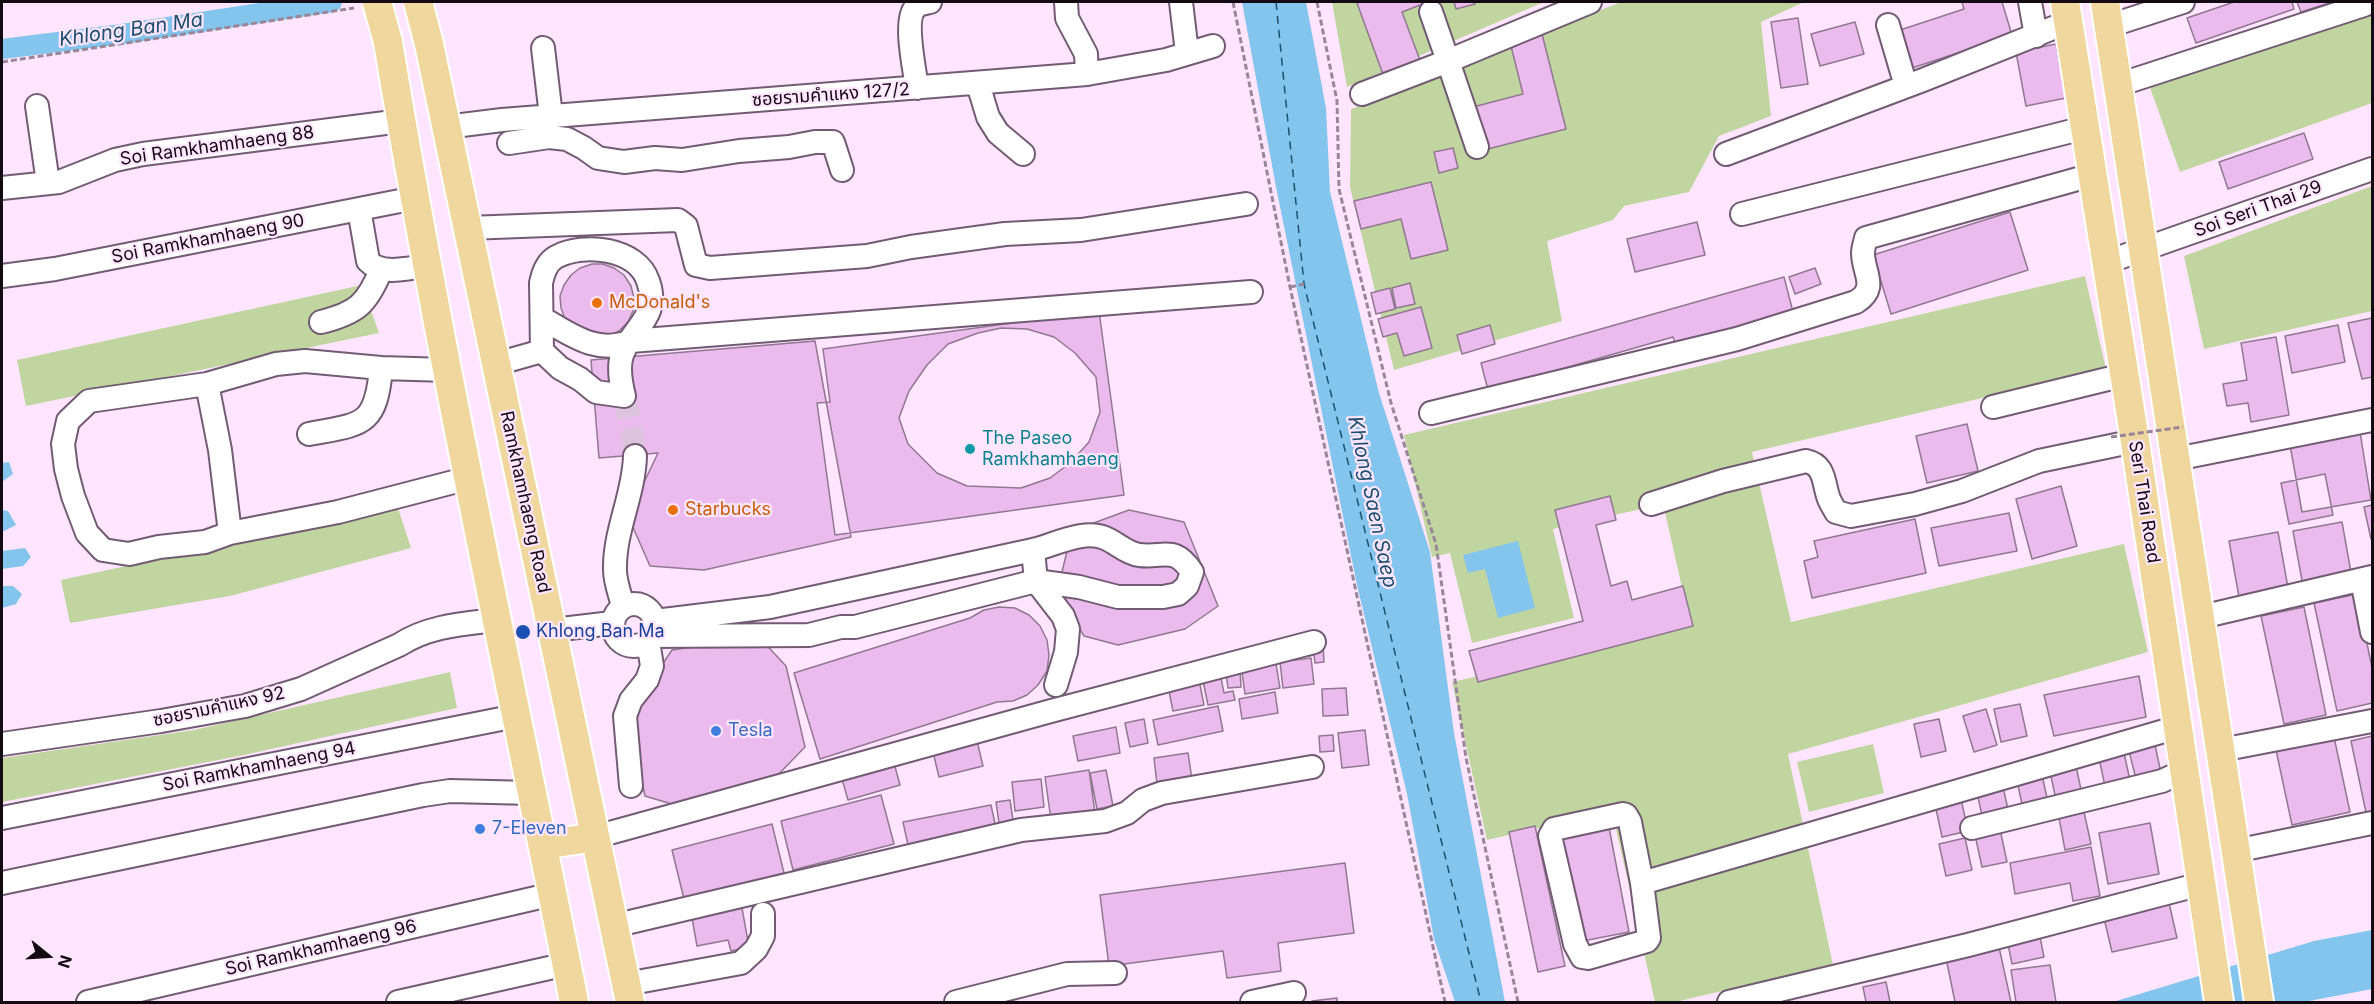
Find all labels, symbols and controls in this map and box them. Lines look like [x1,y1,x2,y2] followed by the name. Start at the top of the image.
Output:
[58,8,204,52] water label: Khlong Ban Ma
[751,79,911,111] street label: ซอยรามคำแหง 127/2
[119,122,315,170] street label: Soi Ramkhamhaeng 88
[2191,176,2325,242] street label: Soi Seri Thai 29
[110,210,306,268] street label: Soi Ramkhamhaeng 90
[609,292,710,314] place label: McDonald's
[590,296,604,310] marker: McDonald's
[495,409,555,595] street label: Ramkhamhaeng Road
[1342,414,1402,590] water label: Khlong Saen Saep
[982,428,1119,470] place label: The Paseo Ramkhamhaeng
[2124,439,2164,565] street label: Seri Thai Road
[963,442,977,456] marker: The Paseo Ramkhamhaeng
[685,499,771,521] place label: Starbucks
[666,503,680,517] marker: Starbucks
[536,621,665,643] place label: Khlong Ban Ma
[514,623,532,641] marker: Khlong Ban Ma
[151,682,287,732] street label: ซอยรามคําแหง 92
[728,720,773,742] place label: Tesla
[709,724,723,738] marker: Tesla
[161,738,357,796] street label: Soi Ramkhamhaeng 94
[492,818,567,840] place label: 7-Eleven
[473,822,487,836] marker: 7-Eleven
[223,915,419,981] street label: Soi Ramkhamhaeng 96
[18,926,78,986] north arrow
[54,953,77,970] text: N

